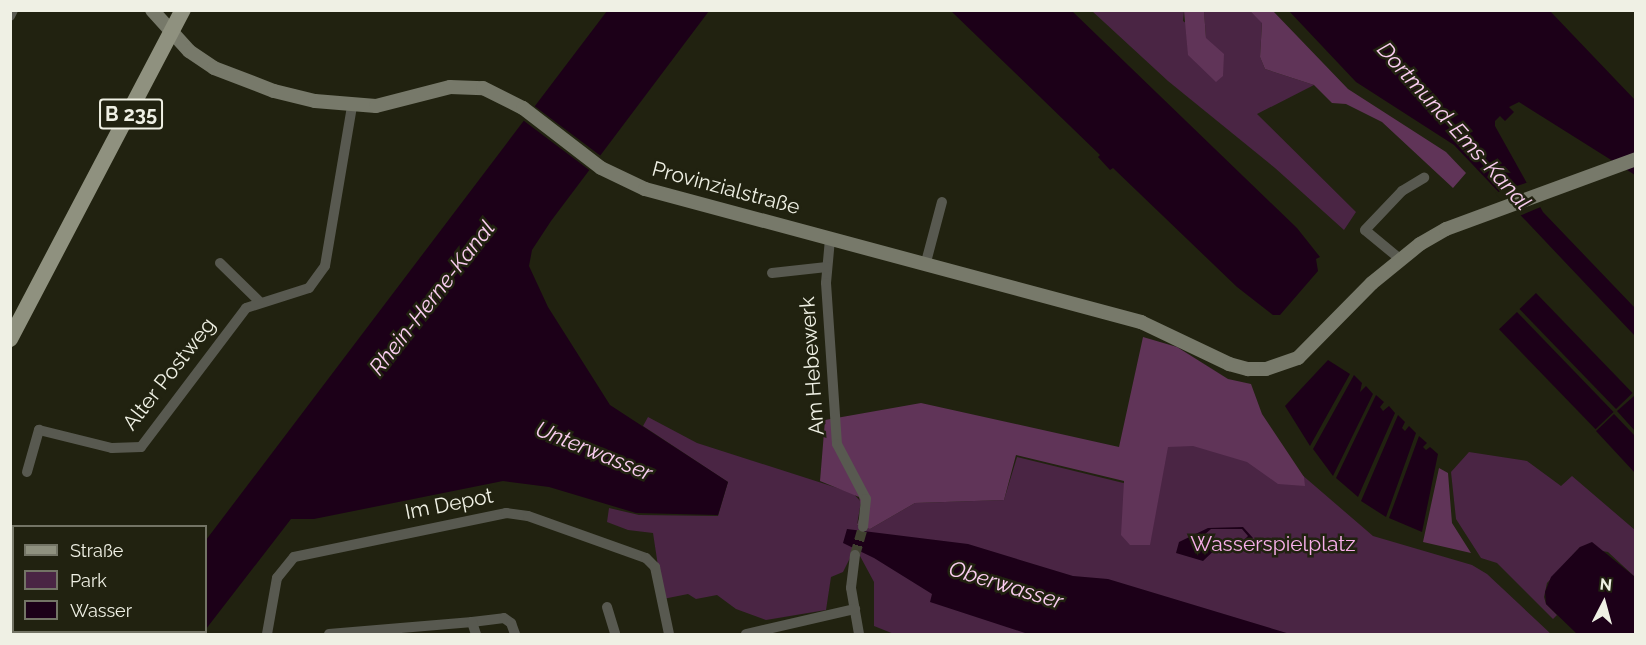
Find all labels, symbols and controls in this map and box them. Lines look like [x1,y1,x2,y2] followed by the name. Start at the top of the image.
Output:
[1372,37,1536,215] water label: Dortmund-Ems-Kanal
[98,97,164,131] road number: B 235
[649,156,803,220] street label: Provinzialstraße
[364,216,500,380] water label: Rhein-Herne-Kanal
[795,296,829,436] street label: Am Hebewerk
[117,313,221,435] street label: Alter Postweg
[532,416,656,486] water label: Unterwasser
[403,483,495,525] street label: Im Depot
[12,525,207,633] legend
[1190,531,1356,557] park label: Wasserspielplatz
[70,540,123,561] text: Straße
[946,555,1066,615] water label: Oberwasser
[70,570,107,591] text: Park
[1574,573,1634,633] north arrow
[1599,575,1613,595] text: N
[70,600,132,621] text: Wasser

